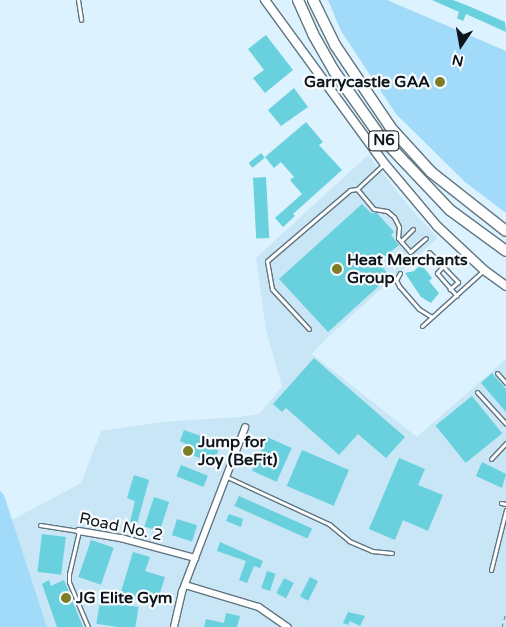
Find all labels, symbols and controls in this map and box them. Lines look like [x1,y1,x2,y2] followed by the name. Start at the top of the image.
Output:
[436,20,486,70] north arrow
[451,51,465,70] text: N
[304,72,430,92] place label: Garrycastle GAA
[434,76,446,88] marker: Garrycastle GAA
[368,128,400,154] road number: N6
[347,250,468,288] place label: Heat Merchants Group
[331,263,343,275] marker: Heat Merchants Group
[198,432,277,470] place label: Jump for Joy (BeFit)
[182,445,194,457] marker: Jump for Joy (BeFit)
[77,509,165,545] street label: Road No. 2
[76,588,173,608] place label: JG Elite Gym
[60,592,72,604] marker: JG Elite Gym

